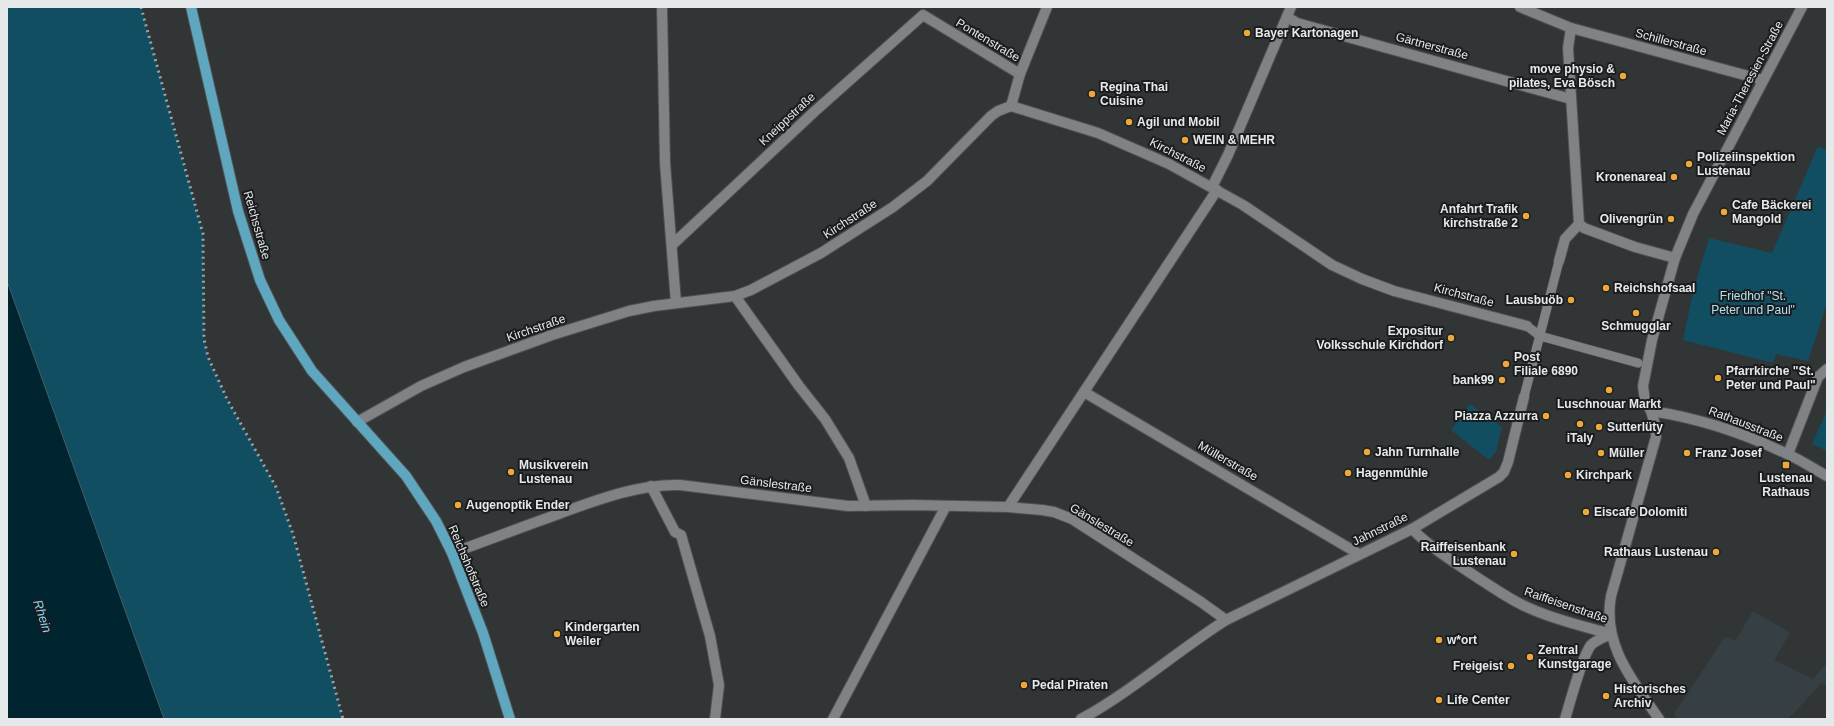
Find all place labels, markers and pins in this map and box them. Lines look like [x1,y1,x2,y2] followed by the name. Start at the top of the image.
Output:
[1255,26,1358,40] place label: Bayer Kartonagen
[1242,28,1252,38] marker: Bayer Kartonagen
[1509,62,1615,90] place label: move physio & pilates, Eva Bösch
[1618,71,1628,81] marker: move physio & pilates, Eva Bösch
[1100,80,1168,108] place label: Regina Thai Cuisine
[1087,89,1097,99] marker: Regina Thai Cuisine
[1137,115,1220,129] place label: Agil und Mobil
[1124,117,1134,127] marker: Agil und Mobil
[1193,133,1275,147] place label: WEIN & MEHR
[1180,135,1190,145] marker: WEIN & MEHR
[1697,150,1795,178] place label: Polizeiinspektion Lustenau
[1684,159,1694,169] marker: Polizeiinspektion Lustenau
[1596,170,1666,184] place label: Kronenareal
[1669,172,1679,182] marker: Kronenareal
[1732,198,1811,226] place label: Cafe Bäckerei Mangold
[1440,202,1518,230] place label: Anfahrt Trafik kirchstraße 2
[1719,207,1729,217] marker: Cafe Bäckerei Mangold
[1521,211,1531,221] marker: Anfahrt Trafik kirchstraße 2
[1600,212,1663,226] place label: Olivengrün
[1666,214,1676,224] marker: Olivengrün
[1614,281,1695,295] place label: Reichshofsaal
[1601,283,1611,293] marker: Reichshofsaal
[1506,293,1563,307] place label: Lausbuöb
[1566,295,1576,305] marker: Lausbuöb
[1631,308,1641,318] marker: Schmugglar
[1601,319,1671,333] place label: Schmugglar
[1317,324,1444,352] place label: Expositur Volksschule Kirchdorf
[1446,333,1456,343] marker: Expositur Volksschule Kirchdorf
[1514,350,1578,378] place label: Post Filiale 6890
[1501,359,1511,369] marker: Post Filiale 6890
[1726,364,1816,392] place label: Pfarrkirche "St. Peter und Paul"
[1453,373,1494,387] place label: bank99
[1713,373,1723,383] marker: Pfarrkirche "St. Peter und Paul"
[1497,375,1507,385] marker: bank99
[1604,385,1614,395] marker: Luschnouar Markt
[1557,397,1661,411] place label: Luschnouar Markt
[1454,409,1538,423] place label: Piazza Azzurra
[1541,411,1551,421] marker: Piazza Azzurra
[1575,419,1585,429] marker: iTaly
[1607,420,1663,434] place label: Sutterlüty
[1594,422,1604,432] marker: Sutterlüty
[1567,431,1594,445] place label: iTaly
[1375,445,1460,459] place label: Jahn Turnhalle
[1609,446,1645,460] place label: Müller
[1695,446,1763,460] place label: Franz Josef
[1362,447,1372,457] marker: Jahn Turnhalle
[1596,448,1606,458] marker: Müller
[1682,448,1692,458] marker: Franz Josef
[519,458,588,486] place label: Musikverein Lustenau
[1781,460,1791,470] marker: Lustenau Rathaus
[1356,466,1428,480] place label: Hagenmühle
[506,467,516,477] marker: Musikverein Lustenau
[1343,468,1353,478] marker: Hagenmühle
[1576,468,1632,482] place label: Kirchpark
[1563,470,1573,480] marker: Kirchpark
[1759,471,1813,499] place label: Lustenau Rathaus
[466,498,570,512] place label: Augenoptik Ender
[453,500,463,510] marker: Augenoptik Ender
[1594,505,1687,519] place label: Eiscafe Dolomiti
[1581,507,1591,517] marker: Eiscafe Dolomiti
[1421,540,1506,568] place label: Raiffeisenbank Lustenau
[1604,545,1708,559] place label: Rathaus Lustenau
[1711,547,1721,557] marker: Rathaus Lustenau
[1509,549,1519,559] marker: Raiffeisenbank Lustenau
[565,620,640,648] place label: Kindergarten Weiler
[552,629,562,639] marker: Kindergarten Weiler
[1446,633,1477,647] place label: w*ort
[1434,635,1444,645] marker: w*ort
[1538,643,1612,671] place label: Zentral Kunstgarage
[1525,652,1535,662] marker: Zentral Kunstgarage
[1453,659,1503,673] place label: Freigeist
[1506,661,1516,671] marker: Freigeist
[1032,678,1108,692] place label: Pedal Piraten
[1019,680,1029,690] marker: Pedal Piraten
[1614,682,1686,710] place label: Historisches Archiv
[1601,691,1611,701] marker: Historisches Archiv
[1447,693,1510,707] place label: Life Center
[1434,695,1444,705] marker: Life Center

